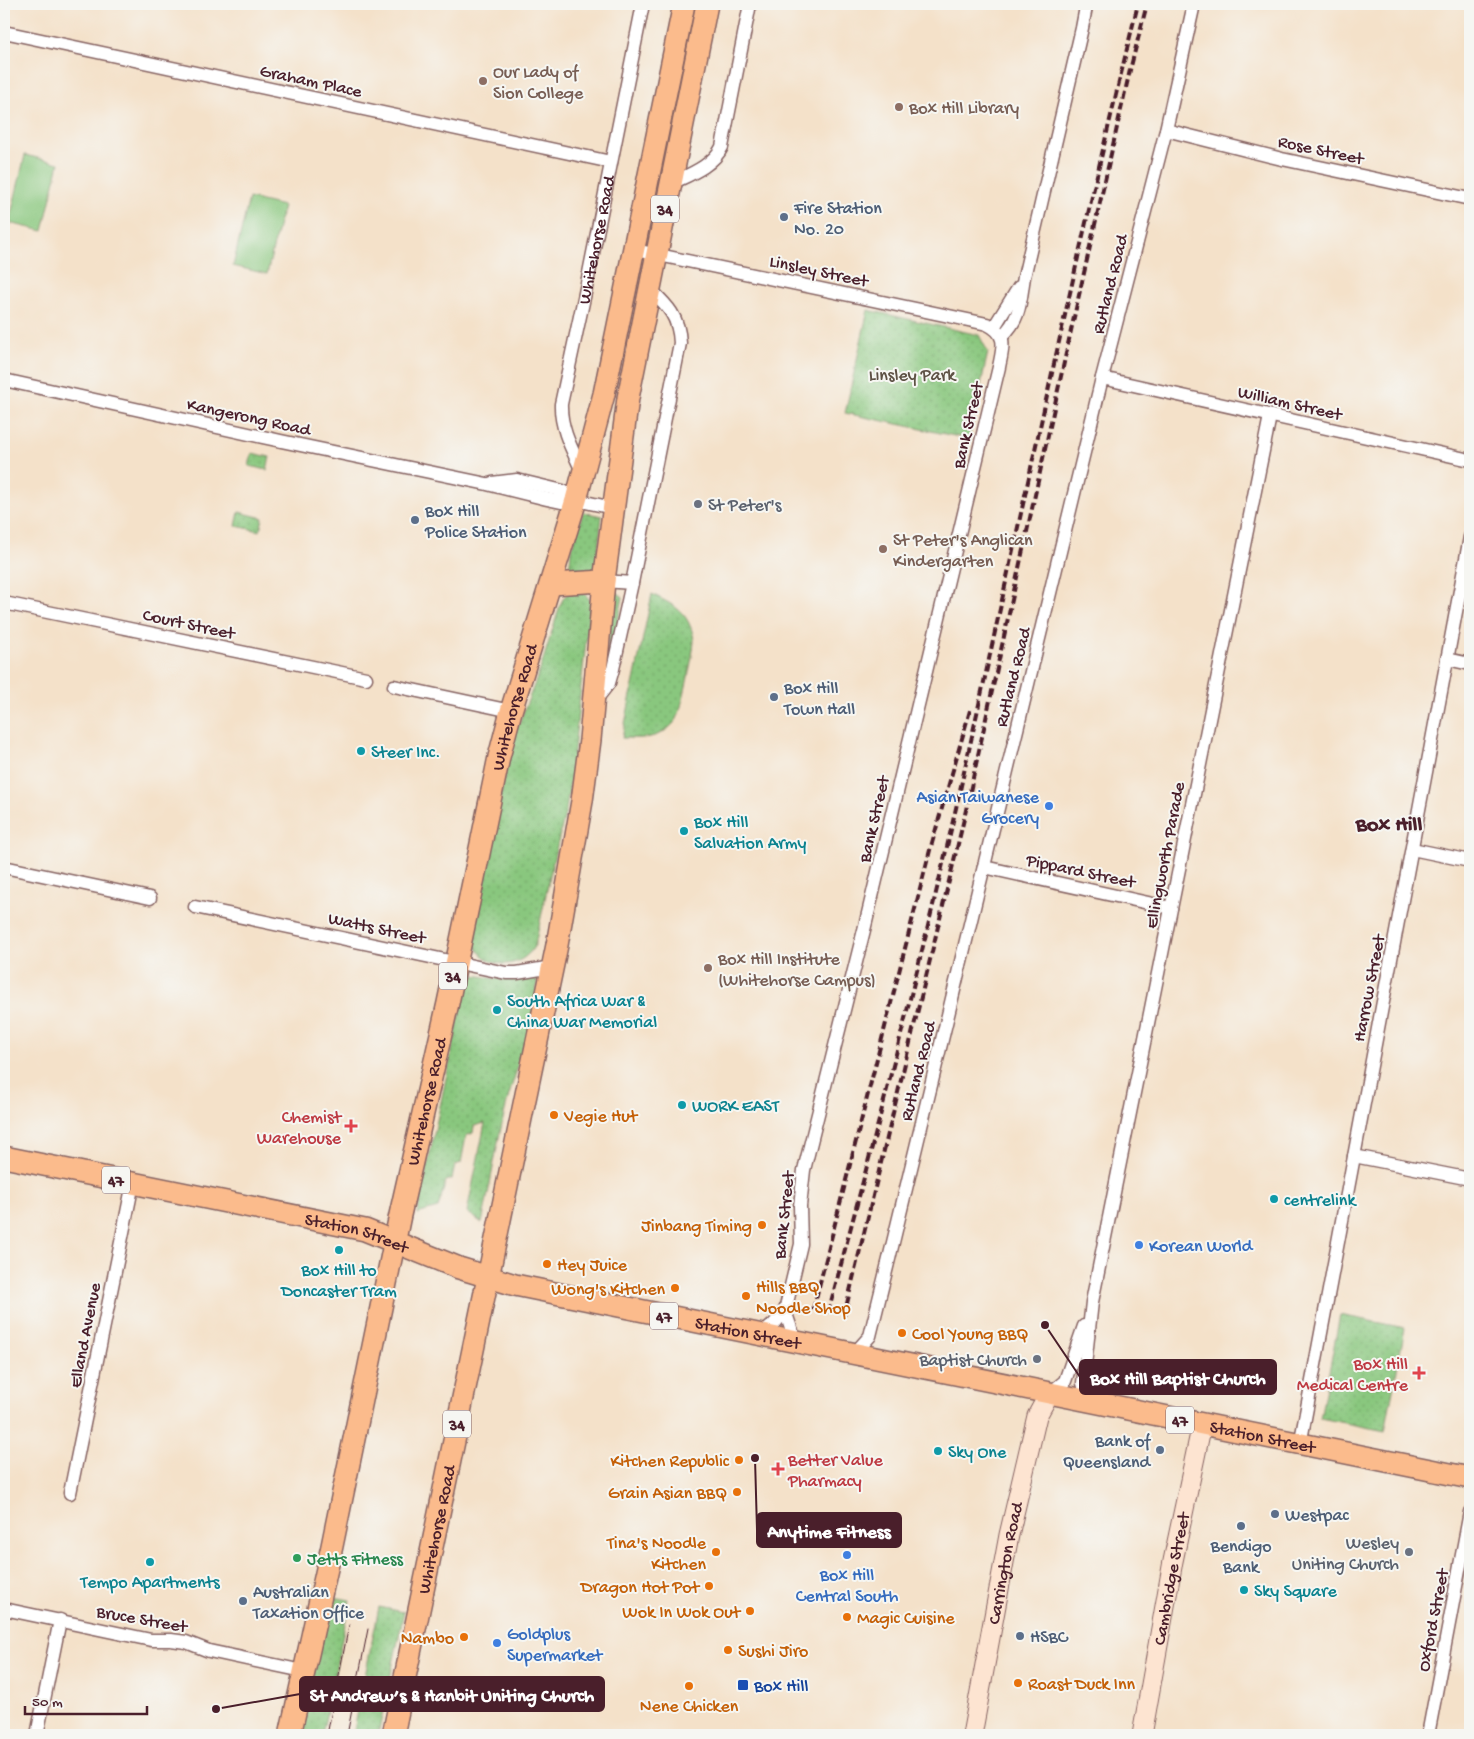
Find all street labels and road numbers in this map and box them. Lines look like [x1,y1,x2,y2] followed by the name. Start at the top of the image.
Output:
[258,61,364,104] street label: Graham Place
[1276,132,1367,171] street label: Rose Street
[575,173,622,306] street label: Whitehorse Road
[651,195,679,222] road number: 34
[1089,231,1134,337] street label: Rutland Road
[767,252,871,293] street label: Linsley Street
[949,379,990,472] street label: Bank Street
[1235,382,1345,427] street label: William Street
[185,395,314,442] street label: Kangerong Road
[141,605,238,646] street label: Court Street
[992,624,1037,730] street label: Rutland Road
[488,641,544,773] street label: Whitehorse Road
[855,773,896,866] street label: Bank Street
[1142,780,1191,931] street label: Ellingworth Parade
[1023,850,1138,895] street label: Pippard Street
[326,909,429,950] street label: Watts Street
[1350,932,1391,1044] street label: Harrow Street
[439,962,467,989] road number: 34
[897,1018,942,1124] street label: Rutland Road
[404,1035,453,1168] street label: Whitehorse Road
[102,1166,130,1194] road number: 47
[770,1169,801,1261] street label: Bank Street
[303,1210,412,1260] street label: Station Street
[66,1280,107,1390] street label: Elland Avenue
[650,1302,678,1330] road number: 47
[693,1314,804,1356] street label: Station Street
[1166,1406,1194,1434] road number: 47
[443,1410,471,1438] road number: 34
[1208,1418,1318,1460] street label: Station Street
[415,1462,462,1596] street label: Whitehorse Road
[985,1499,1030,1626] street label: Carrington Road
[1150,1509,1196,1647] street label: Cambridge Street
[1414,1566,1455,1674] street label: Oxford Street
[94,1602,190,1639] street label: Bruce Street

